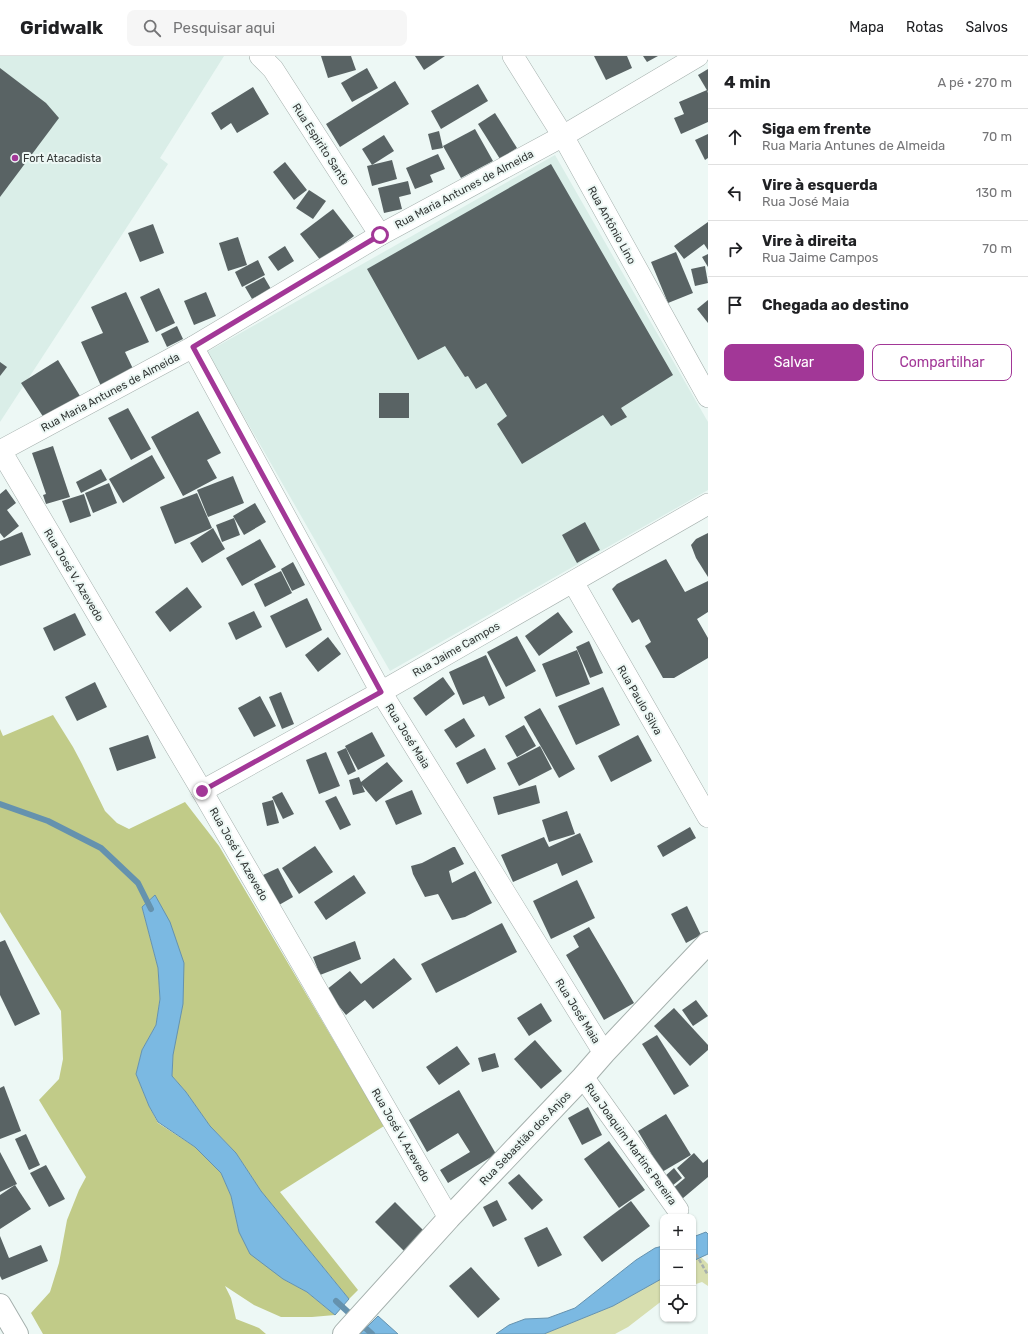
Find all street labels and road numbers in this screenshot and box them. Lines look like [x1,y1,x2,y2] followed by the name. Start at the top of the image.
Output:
[289,101,352,187] street label: Rua Espirito Santo
[393,147,536,232] street label: Rua Maria Antunes de Almeida
[585,184,638,266] street label: Rua Antônio Lino
[39,350,182,435] street label: Rua Maria Antunes de Almeida
[41,527,106,624] street label: Rua José V. Azevedo
[410,619,503,680] street label: Rua Jaime Campos
[614,663,665,737] street label: Rua Paulo Silva
[382,701,433,771] street label: Rua José Maia
[207,805,271,903] street label: Rua José V. Azevedo
[552,976,603,1046] street label: Rua José Maia
[582,1081,679,1208] street label: Rua Joaquim Martins Pereira
[369,1086,433,1184] street label: Rua José V. Azevedo
[477,1088,574,1188] street label: Rua Sebastião dos Anjos

